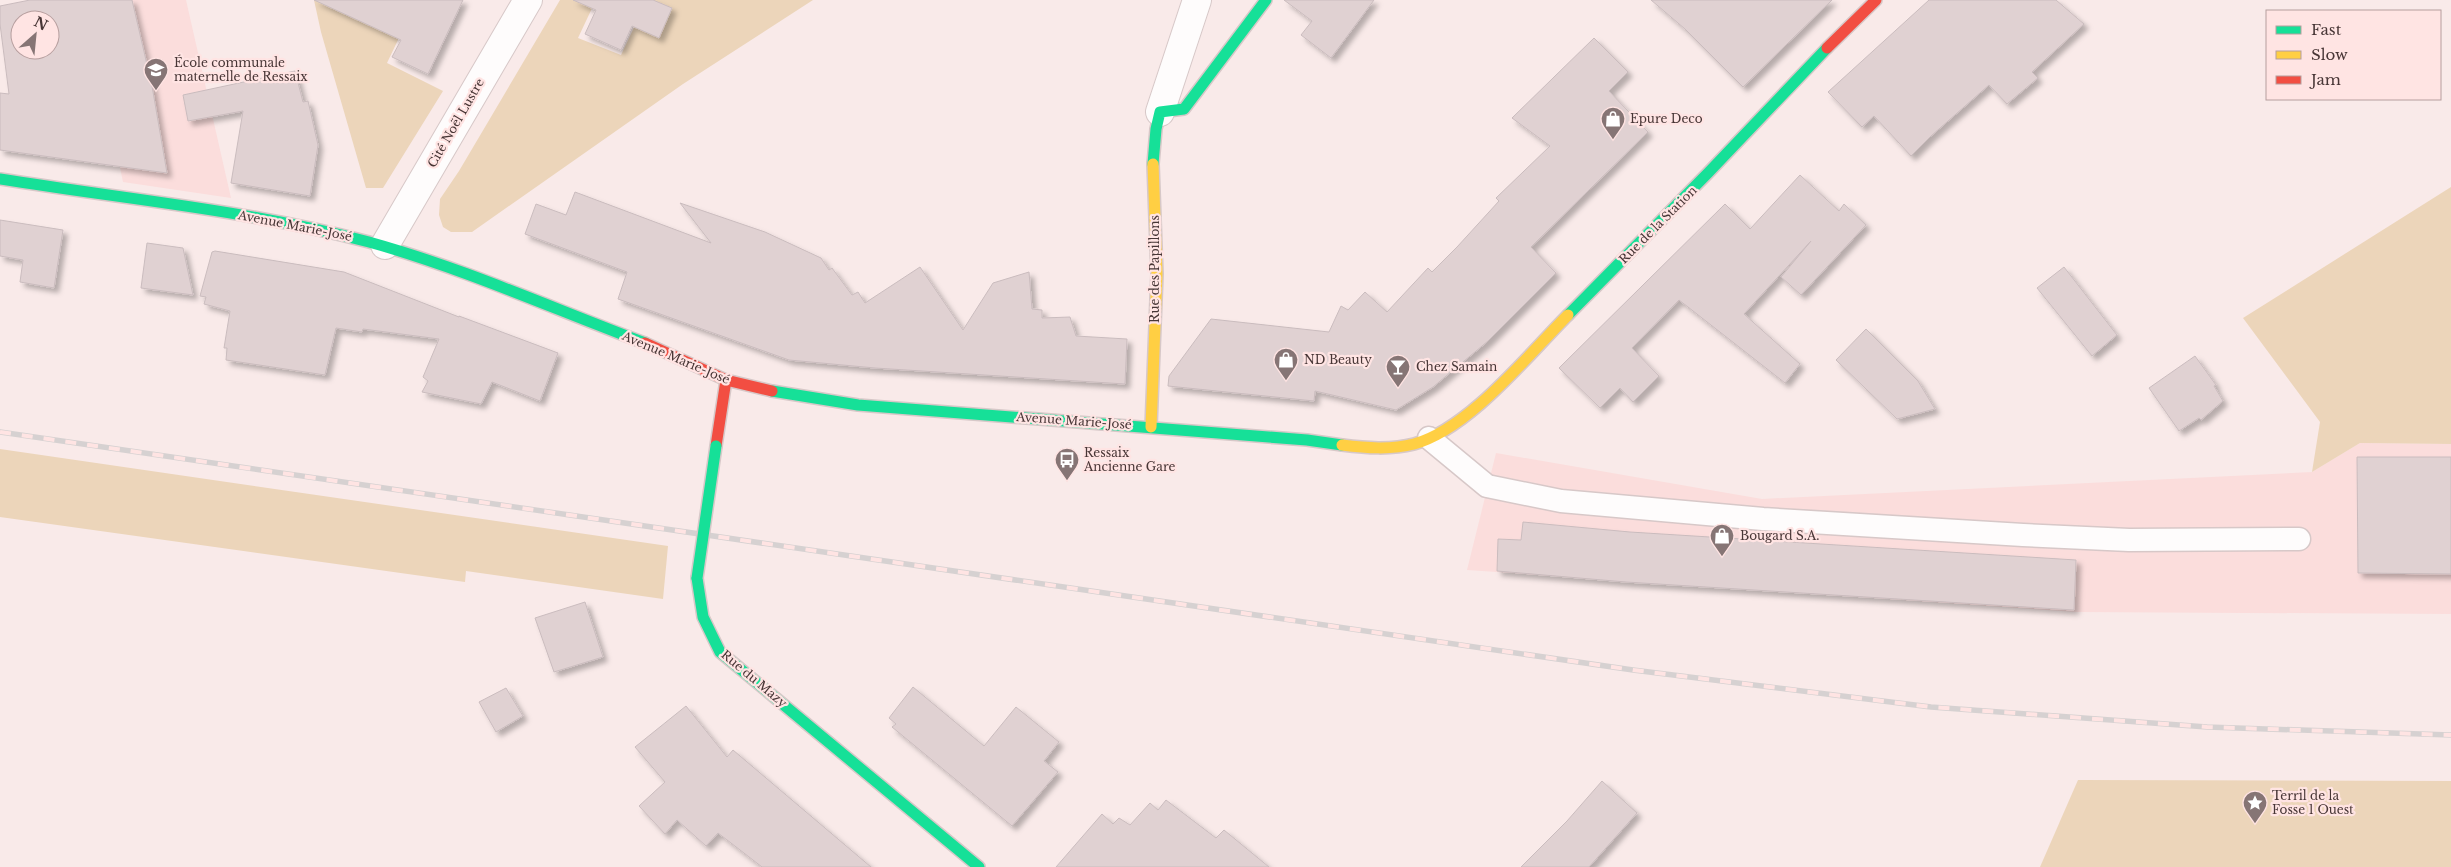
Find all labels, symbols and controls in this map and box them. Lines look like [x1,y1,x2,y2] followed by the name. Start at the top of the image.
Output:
[10,10,60,60] north arrow
[2266,10,2441,100] legend
[31,12,51,34] text: N
[2311,20,2342,39] text: Fast
[2311,45,2348,64] text: Slow
[174,54,308,84] place label: École communale maternelle de Ressaix
[143,57,169,91] school or university icon: École communale maternelle de Ressaix
[2309,70,2341,89] text: Jam
[424,75,487,170] street label: Cité Noël Lustre
[1600,106,1626,140] shop icon: Epure Deco
[1630,111,1703,126] place label: Epure Deco
[1616,183,1700,267] street label: Rue de la Station
[236,207,353,244] street label: Avenue Marie-José
[1147,215,1162,323] street label: Rue des Papillons
[619,328,732,387] street label: Avenue Marie-José
[1273,347,1299,381] shop icon: ND Beauty
[1304,352,1372,367] place label: ND Beauty
[1385,354,1411,388] bar icon: Chez Samain
[1416,359,1497,374] place label: Chez Samain
[1015,409,1132,432] street label: Avenue Marie-José
[1083,445,1175,474] place label: Ressaix Ancienne Gare
[1054,447,1080,481] bus stop icon: Ressaix Ancienne Gare
[1709,523,1735,557] shop icon: Bougard S.A.
[1740,528,1819,543] place label: Bougard S.A.
[718,647,791,711] street label: Rue du Mazy
[2272,788,2354,817] place label: Terril de la Fosse 1 Ouest
[2242,790,2268,824] place icon: Terril de la Fosse 1 Ouest

